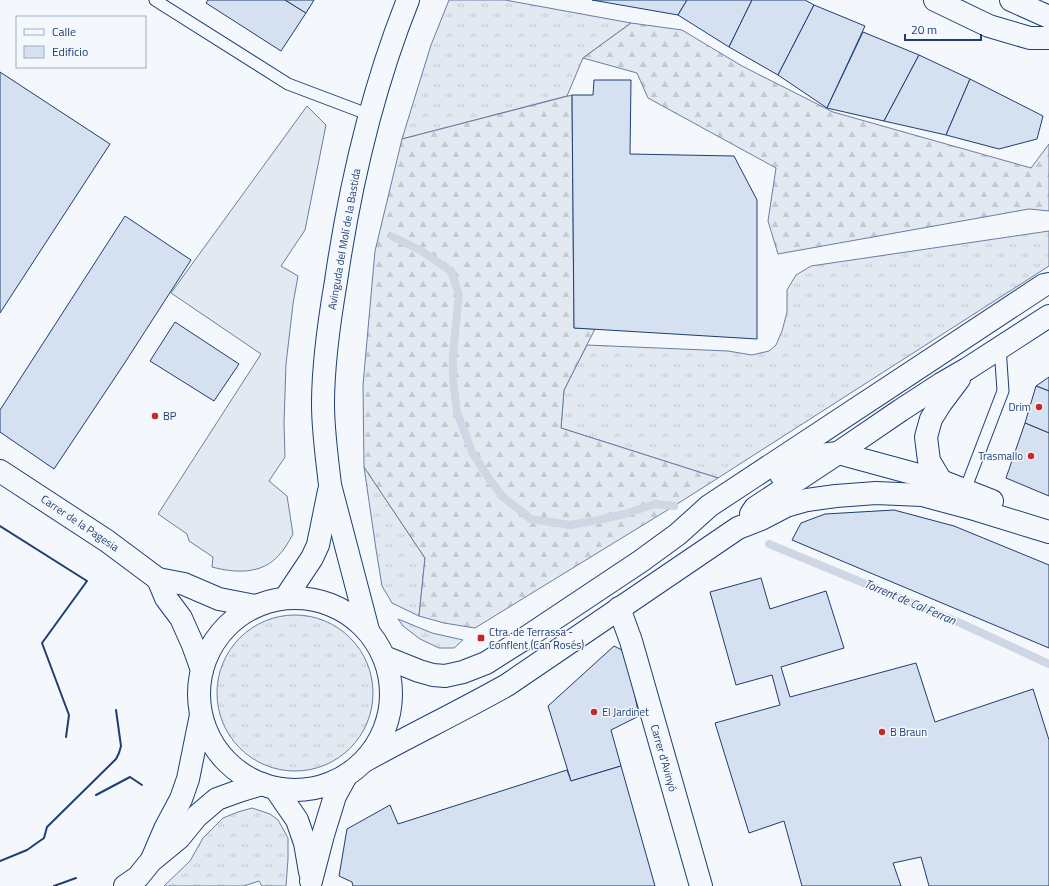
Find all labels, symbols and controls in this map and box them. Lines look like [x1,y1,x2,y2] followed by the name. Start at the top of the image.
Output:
[16,16,146,68] legend
[905,16,981,42] scale bar
[911,20,937,39] text: 20 m
[52,22,76,41] text: Calle
[52,42,88,61] text: Edificio
[324,167,364,311] street label: Avinguda del Molí de la Bastida
[1008,399,1031,415] place label: Drim
[1034,402,1044,412] marker: Drim
[163,408,177,424] place label: BP
[150,411,160,421] marker: BP
[978,448,1023,464] place label: Trasmallo
[1026,451,1036,461] marker: Trasmallo
[38,491,123,555] street label: Carrer de la Pagesia
[861,574,960,630] water label: Torrent de Cal Ferran
[489,624,584,653] place label: Ctra. de Terrassa - Conflent (Can Rosés)
[476,633,486,643] marker: Ctra. de Terrassa - Conflent (Can Rosés)
[602,704,649,720] place label: El Jardinet
[589,707,599,717] marker: El Jardinet
[647,722,681,794] street label: Carrer d'Avinyó
[890,724,927,740] place label: B Braun
[877,727,887,737] marker: B Braun

